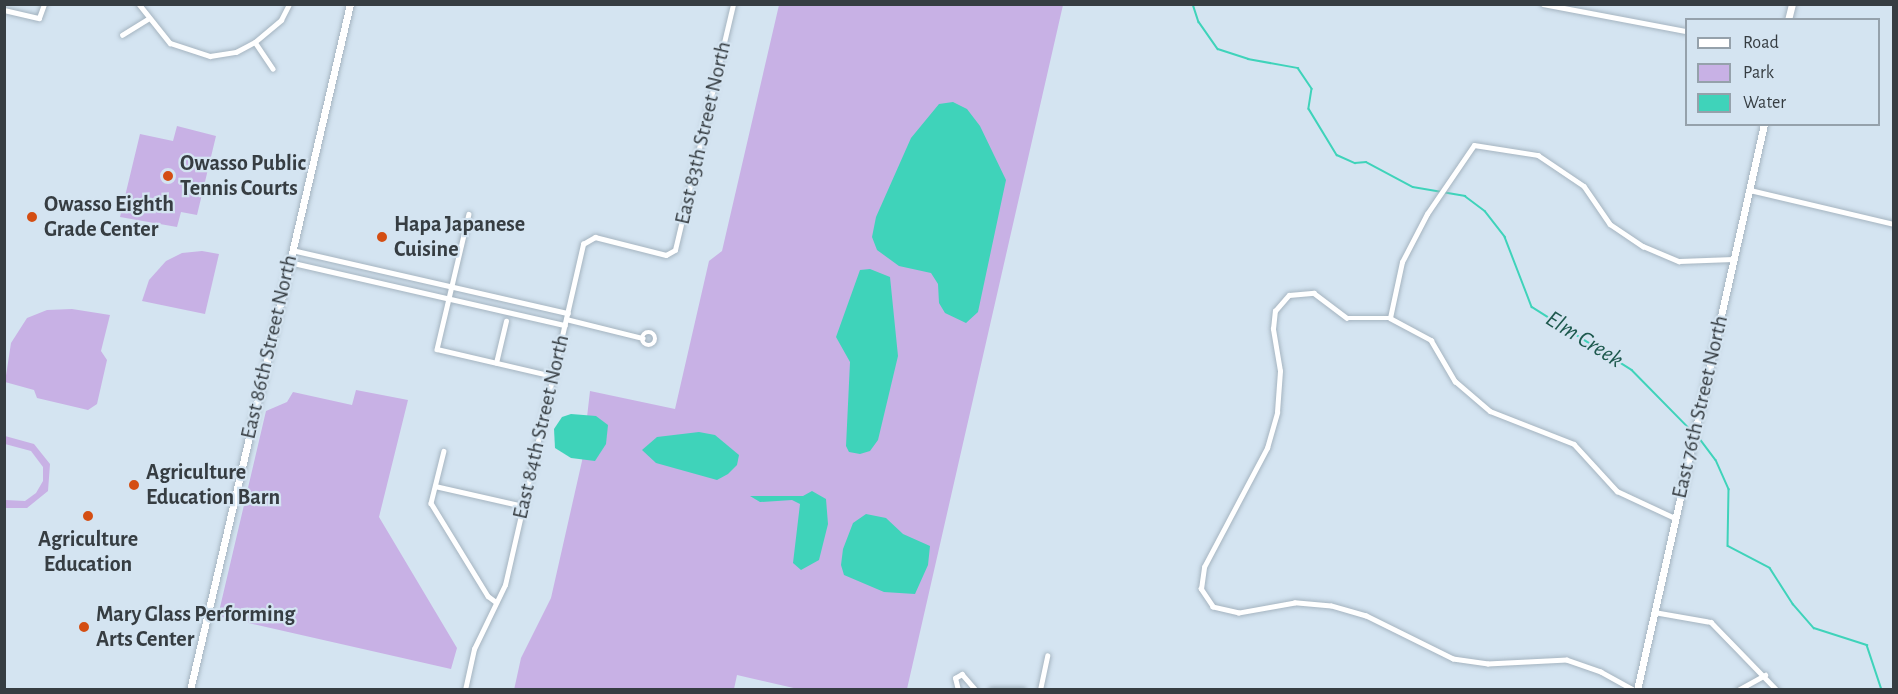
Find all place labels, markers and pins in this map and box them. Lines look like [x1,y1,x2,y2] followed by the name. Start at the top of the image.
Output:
[180,150,306,202] place label: Owasso Public Tennis Courts
[161,169,175,183] marker: Owasso Public Tennis Courts
[44,191,174,242] place label: Owasso Eighth Grade Center
[25,210,39,224] marker: Owasso Eighth Grade Center
[394,211,525,262] place label: Hapa Japanese Cuisine
[375,230,389,244] marker: Hapa Japanese Cuisine
[146,459,280,511] place label: Agriculture Education Barn
[127,478,141,492] marker: Agriculture Education Barn
[81,509,95,523] marker: Agriculture Education
[38,526,138,578] place label: Agriculture Education
[96,601,295,652] place label: Mary Glass Performing Arts Center
[77,620,91,634] marker: Mary Glass Performing Arts Center

